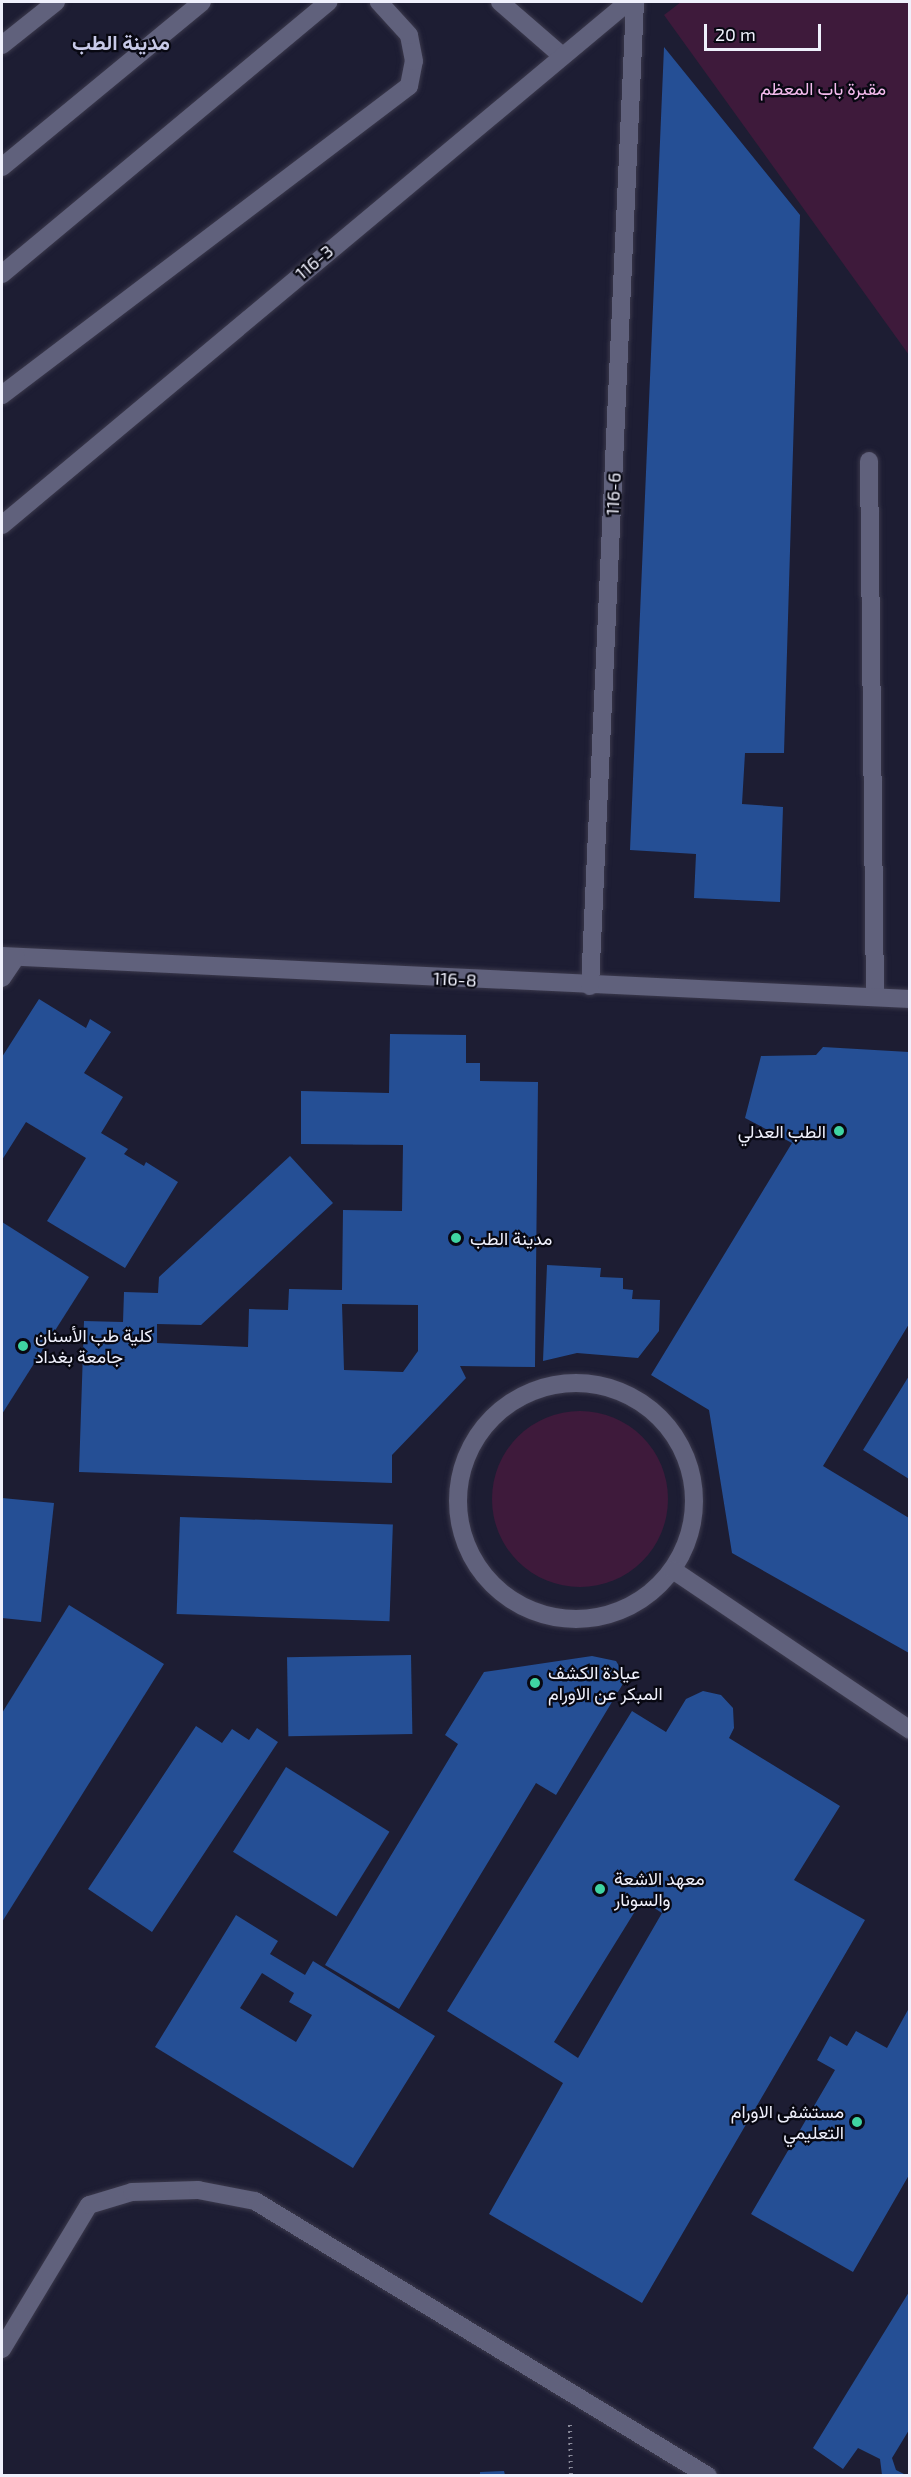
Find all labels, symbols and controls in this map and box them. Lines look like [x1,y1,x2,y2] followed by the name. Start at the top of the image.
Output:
[707,12,824,50] scale bar
[715,23,756,45] text: 20 m
[72,29,170,55] district label: مدينة الطب
[760,77,886,99] park label: مقبرة باب المعظم
[291,240,337,284] street label: 116-3
[601,472,625,516] street label: 116-6
[433,967,477,991] street label: 116-8
[738,1120,826,1142] place label: الطب العدلي
[830,1122,848,1140] marker: الطب العدلي
[470,1227,552,1249] place label: مدينة الطب
[447,1229,465,1247] marker: مدينة الطب
[35,1325,153,1368] place label: كلية طب الأسنان جامعة بغداد
[16,1339,30,1353] marker: كلية طب الأسنان جامعة بغداد
[548,1662,663,1704] place label: عيادة الكشف المبكر عن الاورام
[526,1674,544,1692] marker: عيادة الكشف المبكر عن الاورام
[614,1868,705,1910] place label: معهد الاشعة والسونار
[591,1880,609,1898] marker: معهد الاشعة والسونار
[731,2101,844,2144] place label: مستشفى الاورام التعليمي
[848,2113,866,2131] marker: مستشفى الاورام التعليمي

